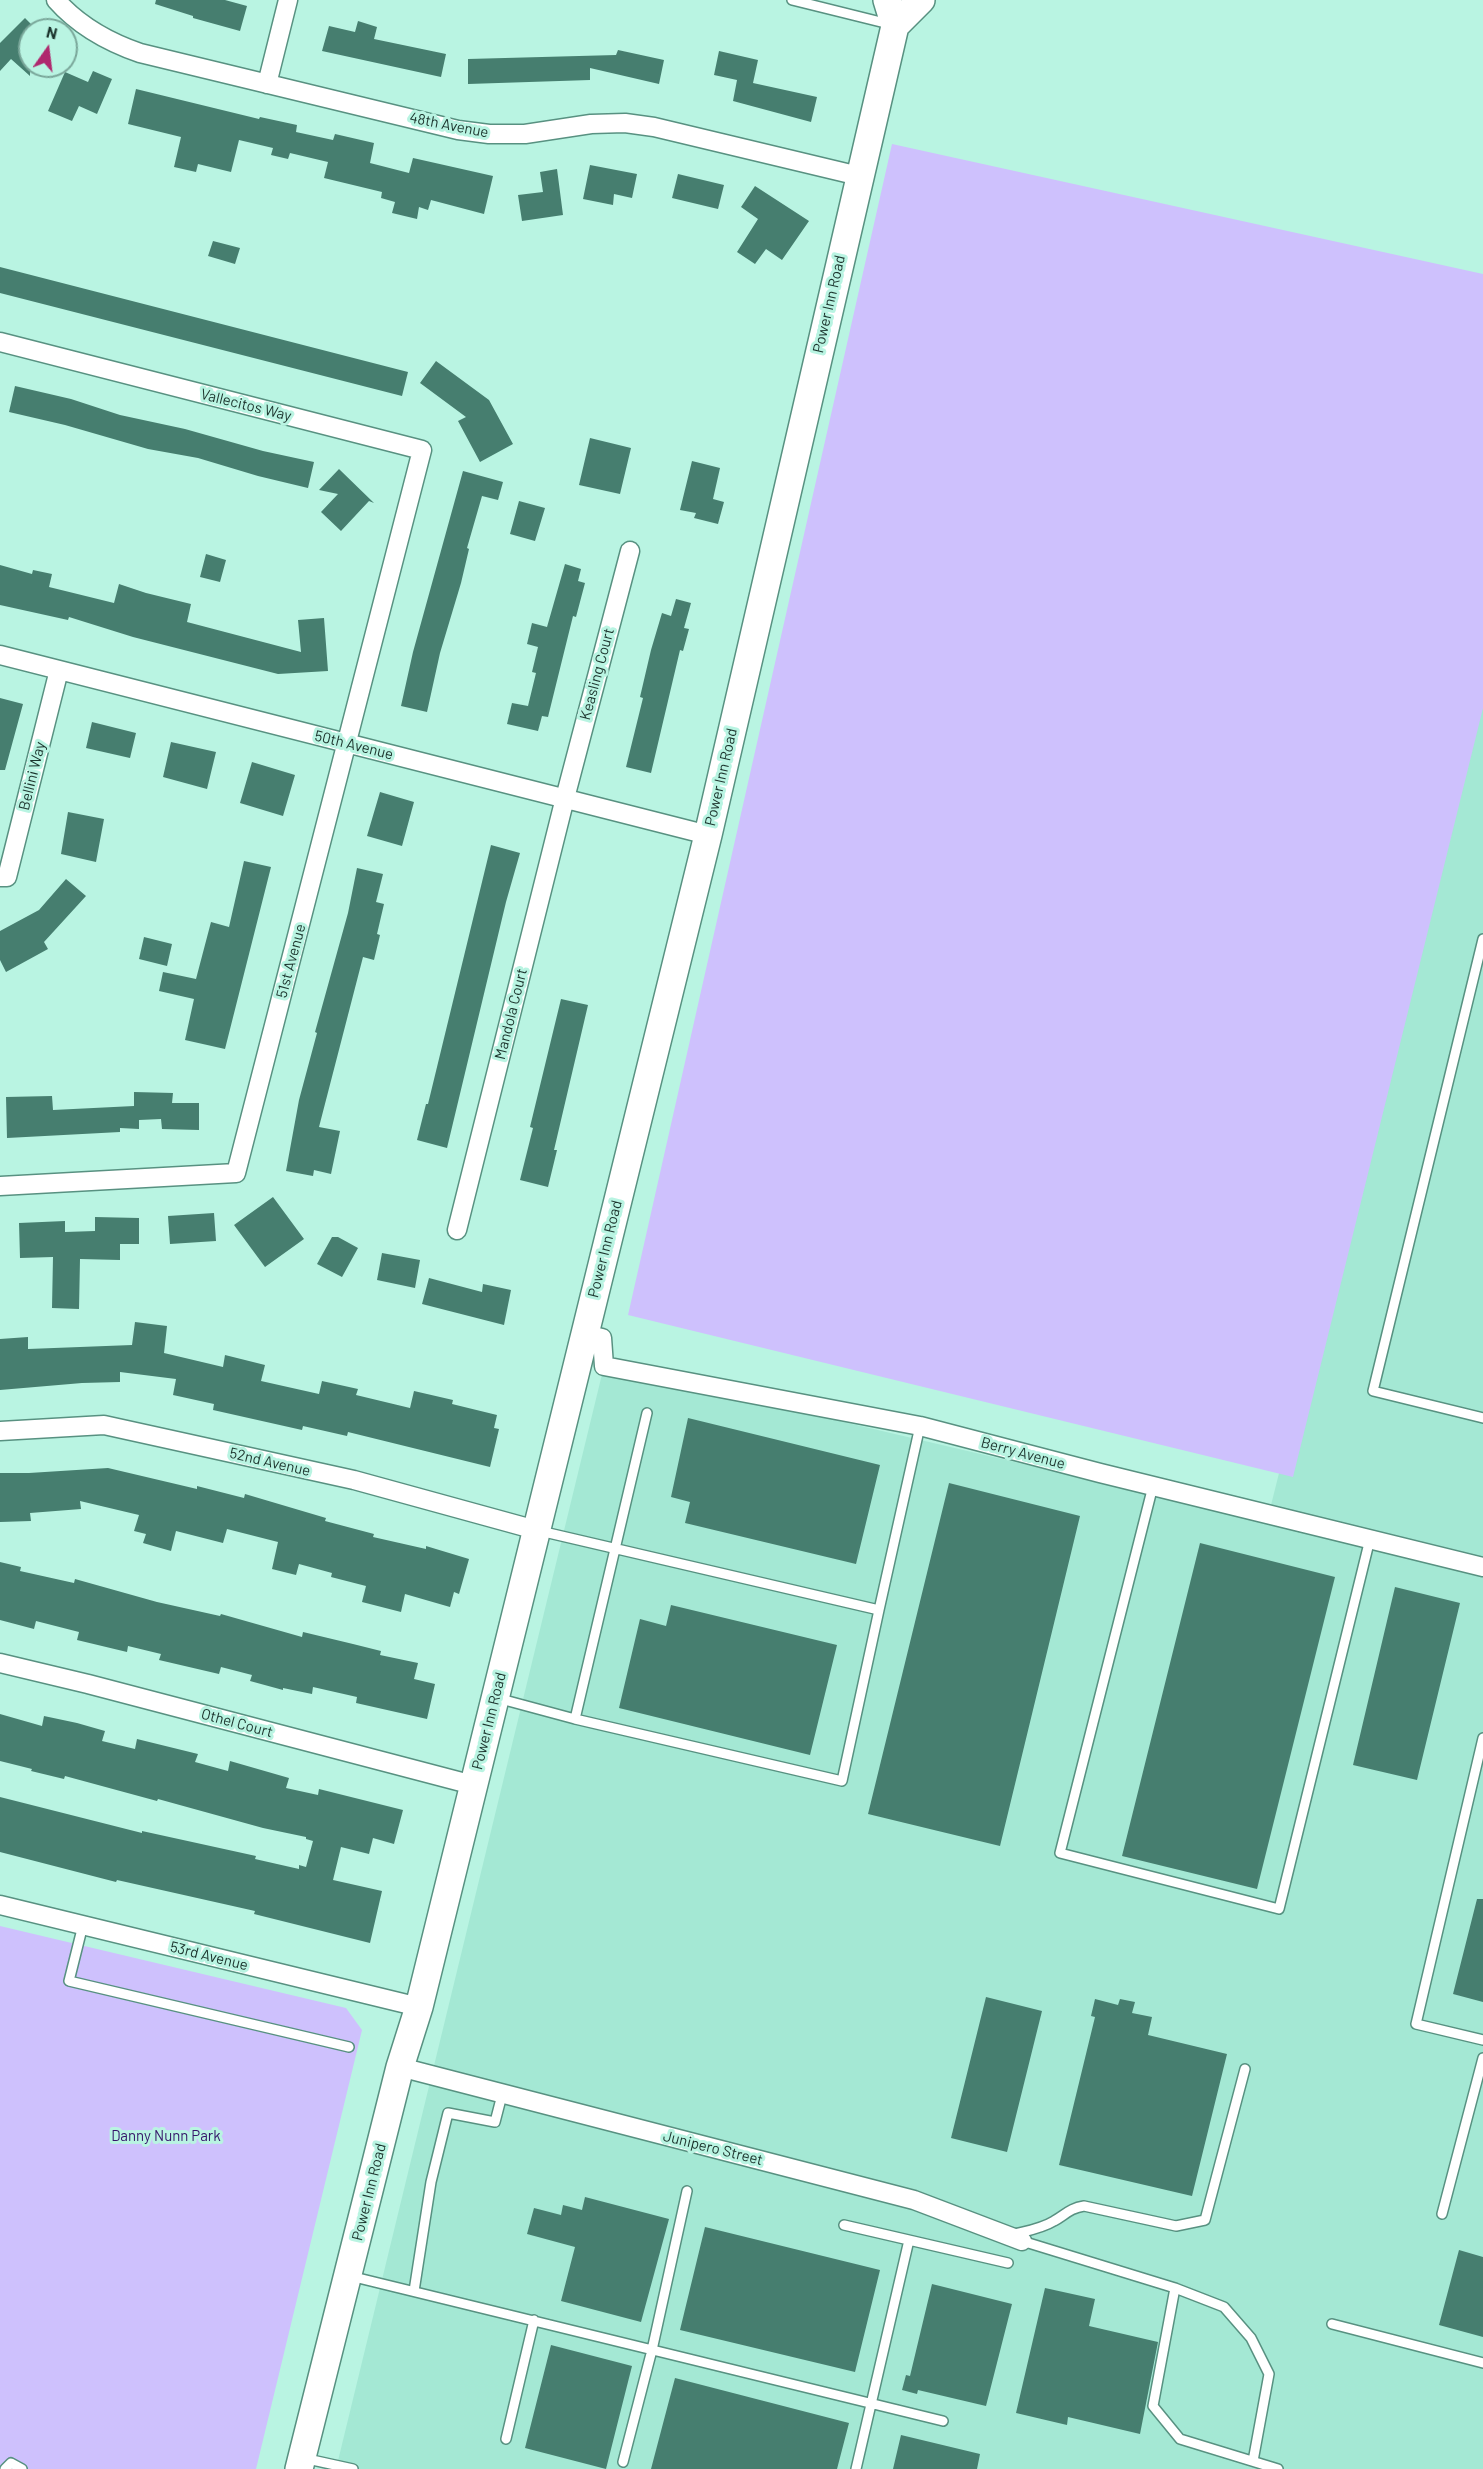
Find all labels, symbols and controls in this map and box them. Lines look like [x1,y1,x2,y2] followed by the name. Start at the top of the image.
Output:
[18,18,78,78] north arrow
[45,21,59,42] text: N
[408,109,490,141] street label: 48th Avenue
[809,253,849,355] street label: Power Inn Road
[199,385,293,425] street label: Vallecitos Way
[576,626,618,722] street label: Keasling Court
[701,726,741,828] street label: Power Inn Road
[313,727,395,763] street label: 50th Avenue
[15,740,49,812] street label: Bellini Way
[272,922,310,1000] street label: 51st Avenue
[491,967,531,1061] street label: Mandola Court
[584,1198,626,1300] street label: Power Inn Road
[979,1433,1067,1473] street label: Berry Avenue
[228,1444,312,1480] street label: 52nd Avenue
[468,1670,510,1772] street label: Power Inn Road
[199,1705,275,1741] street label: Othel Court
[168,1938,250,1974] street label: 53rd Avenue
[111,2127,221,2145] park label: Danny Nunn Park
[661,2127,765,2169] street label: Junipero Street
[348,2141,390,2243] street label: Power Inn Road

